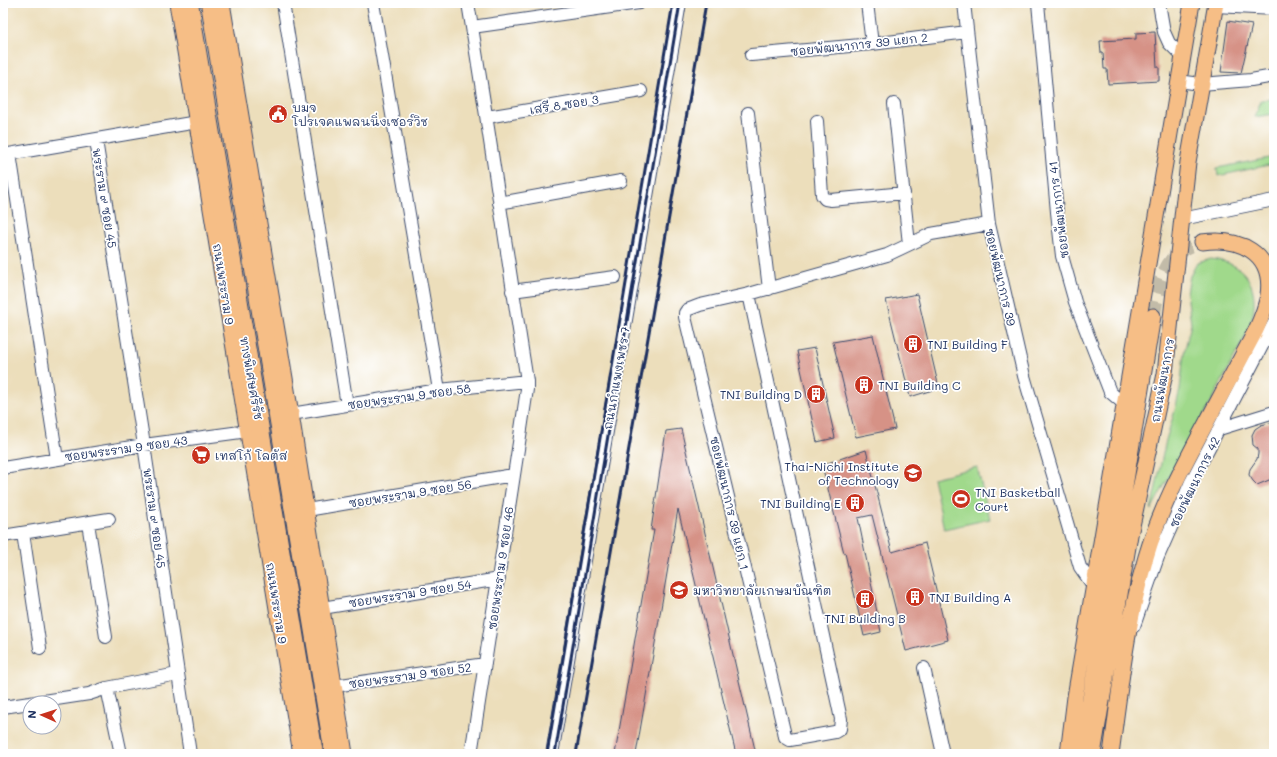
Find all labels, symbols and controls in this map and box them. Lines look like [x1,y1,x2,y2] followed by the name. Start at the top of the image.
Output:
[789,29,929,59] street label: ซอยพัฒนาการ 39 แยก 2
[528,91,600,117] street label: เสรี 8 ซอย 3
[291,99,428,129] place label: บมจ โปรเจคแพลนนิ่งเซอร์วิช
[267,103,289,125] public building icon: บมจ โปรเจคแพลนนิ่งเซอร์วิช
[89,147,121,249] street label: พระราม ๙ ซอย 45
[1044,160,1072,260] street label: ซอยพัฒนาการ 41
[982,227,1020,327] street label: ซอยพัฒนาการ 39
[210,242,238,326] street label: ถนนพระราม 9
[599,325,633,431] street label: ถนนกำแพงเพชร 7
[902,333,924,355] building icon: TNI Building F
[237,335,267,421] street label: ทางพิเศษศรีรัช
[927,336,1008,352] place label: TNI Building F
[1147,337,1177,423] street label: ถนนพัฒนาการ
[853,374,875,396] building icon: TNI Building C
[878,377,961,393] place label: TNI Building C
[346,379,472,413] street label: ซอยพระราม 9 ซอย 58
[805,383,827,405] building icon: TNI Building D
[720,386,802,402] place label: TNI Building D
[64,431,188,465] street label: ซอยพระราม 9 ซอย 43
[1165,434,1223,530] street label: ซอยพัฒนาการ 42
[707,435,753,571] street label: ซอยพัฒนาการ 39 แยก 1
[190,444,212,466] supermarket icon: เทสโก้ โลตัส
[215,447,288,463] place label: เทสโก้ โลตัส
[784,458,899,488] place label: Thai-Nichi Institute of Technology
[902,462,924,484] school or university icon: Thai-Nichi Institute of Technology
[140,467,170,569] street label: พระราม ๙ ซอย 45
[347,475,473,511] street label: ซอยพระราม 9 ซอย 56
[975,484,1061,514] place label: TNI Basketball Court
[950,488,972,510] sports icon: TNI Basketball Court
[844,492,866,514] building icon: TNI Building E
[760,495,841,511] place label: TNI Building E
[483,505,517,631] street label: ซอยพระราม 9 ซอย 46
[263,561,291,645] street label: ถนนพระราม 9
[348,575,472,611] street label: ซอยพระราม 9 ซอย 54
[668,579,690,601] school or university icon: มหาวิทยาลัยเกษมบัณฑิต
[693,582,831,598] place label: มหาวิทยาลัยเกษมบัณฑิต
[904,586,926,608] building icon: TNI Building A
[854,588,876,610] building icon: TNI Building B
[929,589,1011,605] place label: TNI Building A
[824,610,906,626] place label: TNI Building B
[348,658,472,692] street label: ซอยพระราม 9 ซอย 52
[22,695,62,735] north arrow
[24,710,39,719] text: N

